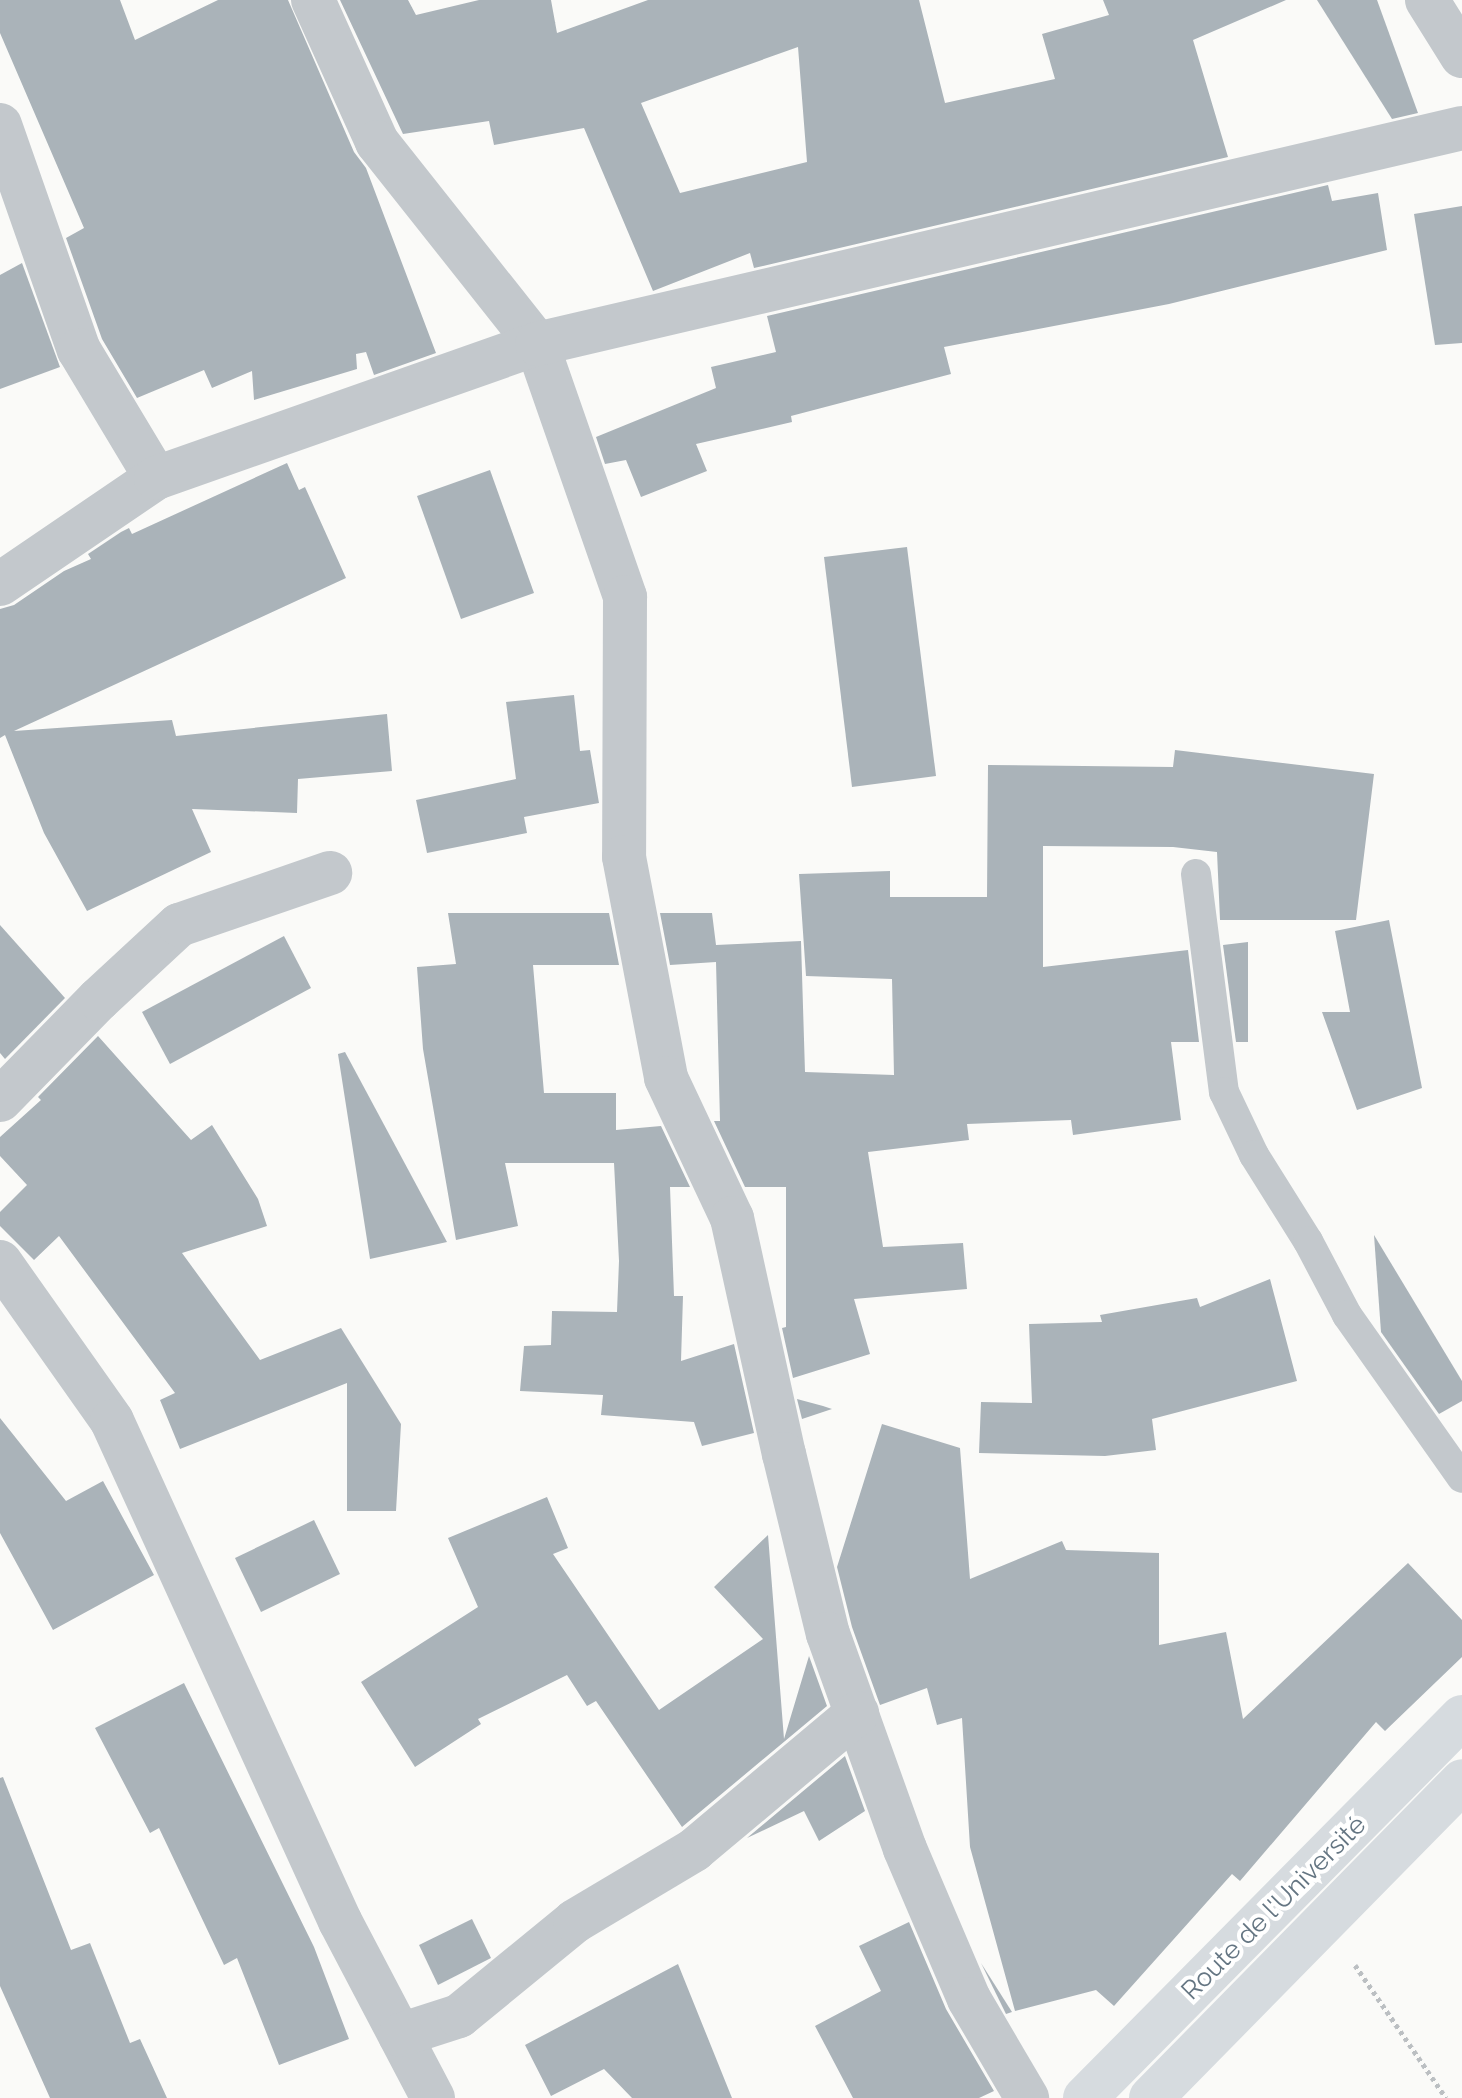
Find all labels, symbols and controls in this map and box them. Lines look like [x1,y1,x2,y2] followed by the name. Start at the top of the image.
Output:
[1175,1809,1373,2007] street label: Route de l'Université

